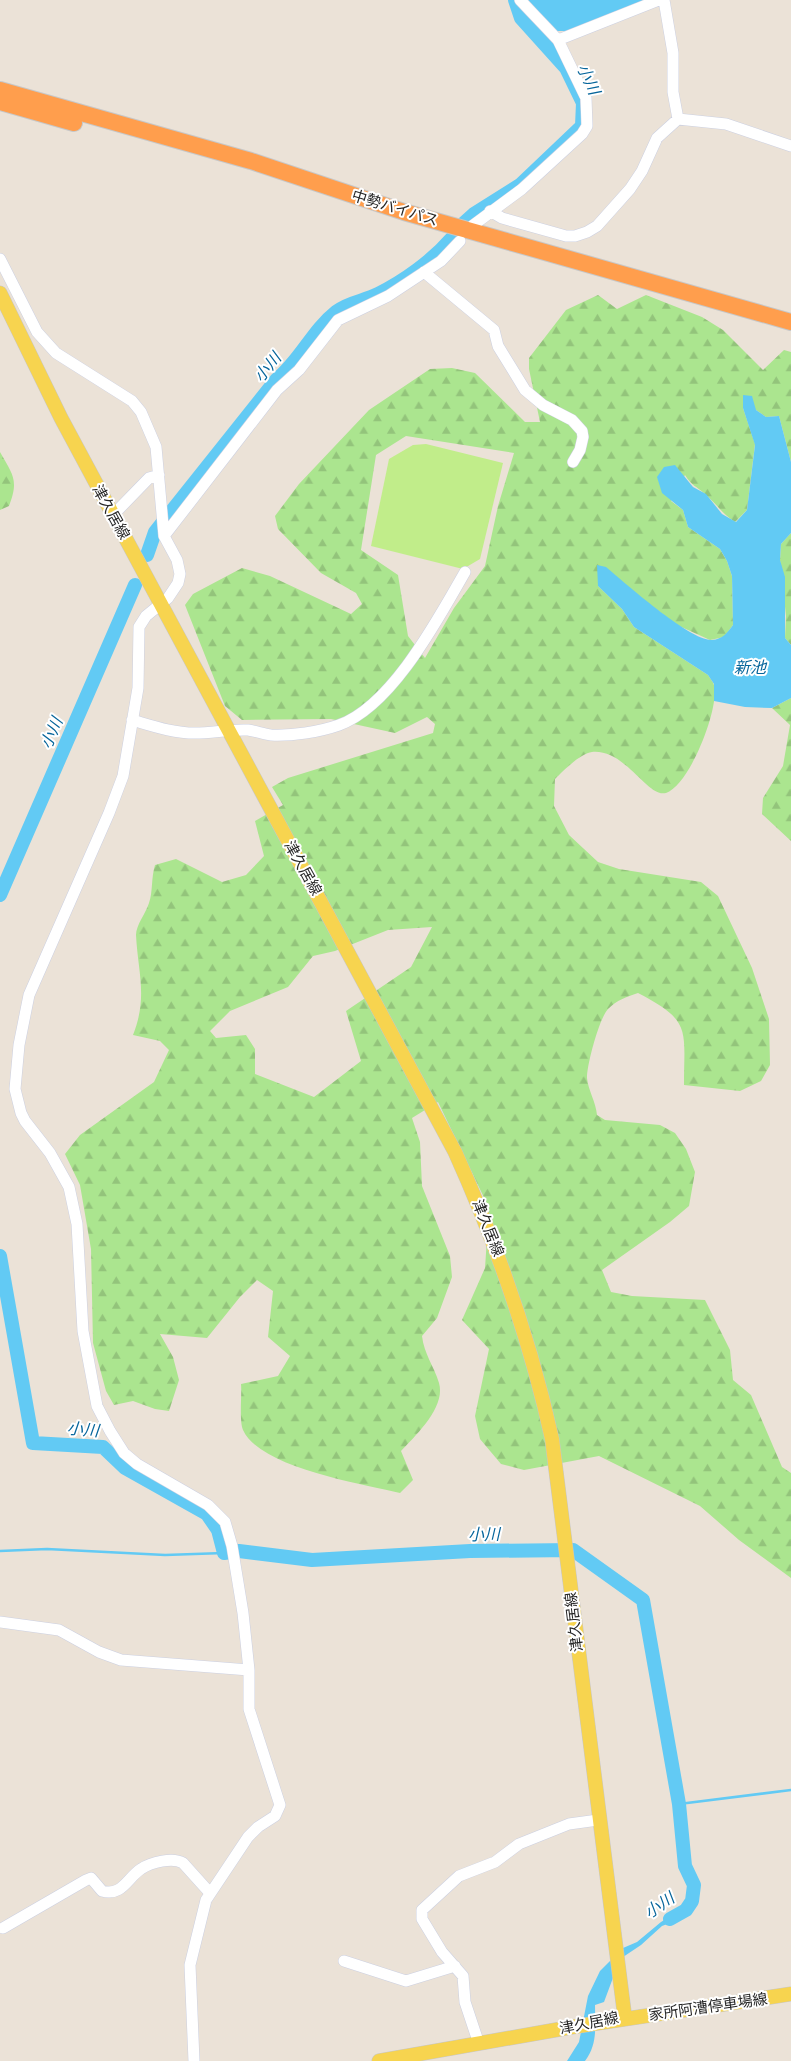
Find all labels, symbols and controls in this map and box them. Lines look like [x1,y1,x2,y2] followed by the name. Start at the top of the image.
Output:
[571,60,606,100] water label: 小川
[349,185,441,232] street label: 中勢バイパス
[249,347,288,387] water label: 小川
[87,481,134,544] street label: 津久居線
[734,657,768,679] water label: 新池
[36,713,69,752] water label: 小川
[279,837,326,900] street label: 津久居線
[467,1196,509,1260] street label: 津久居線
[66,1418,102,1443] water label: 小川
[468,1524,502,1546] water label: 小川
[560,1591,589,1653] street label: 津久居線
[640,1886,681,1924] water label: 小川
[647,1989,769,2026] street label: 家所阿漕停車場線
[558,2007,621,2040] street label: 津久居線

